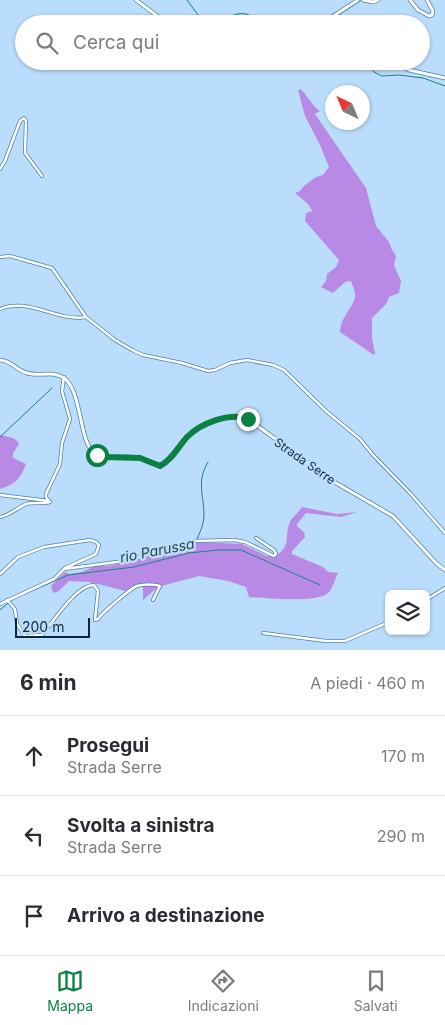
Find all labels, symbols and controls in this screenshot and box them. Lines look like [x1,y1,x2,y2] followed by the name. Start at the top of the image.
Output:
[15,15,430,70] search box
[33,29,61,57] icon: search
[73,31,159,54] text: Cerca qui
[325,85,370,130] north arrow
[237,408,260,431] route end
[272,434,338,488] street label: Strada Serre
[86,444,109,467] route start
[118,534,196,566] water label: rio Parussa
[385,590,430,635] map controls
[385,590,430,635] button: layers
[15,615,90,638] scale bar
[22,618,64,635] text: 200 m
[20,670,77,695] text: 6 min
[310,673,425,693] text: A piedi · 460 m
[67,734,149,757] text: Prosegui
[20,742,48,770] icon: ahead
[381,746,425,766] text: 170 m
[67,757,162,777] text: Strada Serre
[67,814,215,837] text: Svolta a sinistra
[20,822,48,850] icon: left
[377,826,425,846] text: 290 m
[67,837,162,857] text: Strada Serre
[20,902,48,930] icon: arrive
[67,904,265,927] text: Arrivo a destinazione
[47,967,93,1014] tab: Mappa
[188,967,259,1014] tab: Indicazioni
[354,967,398,1014] tab: Salvati

